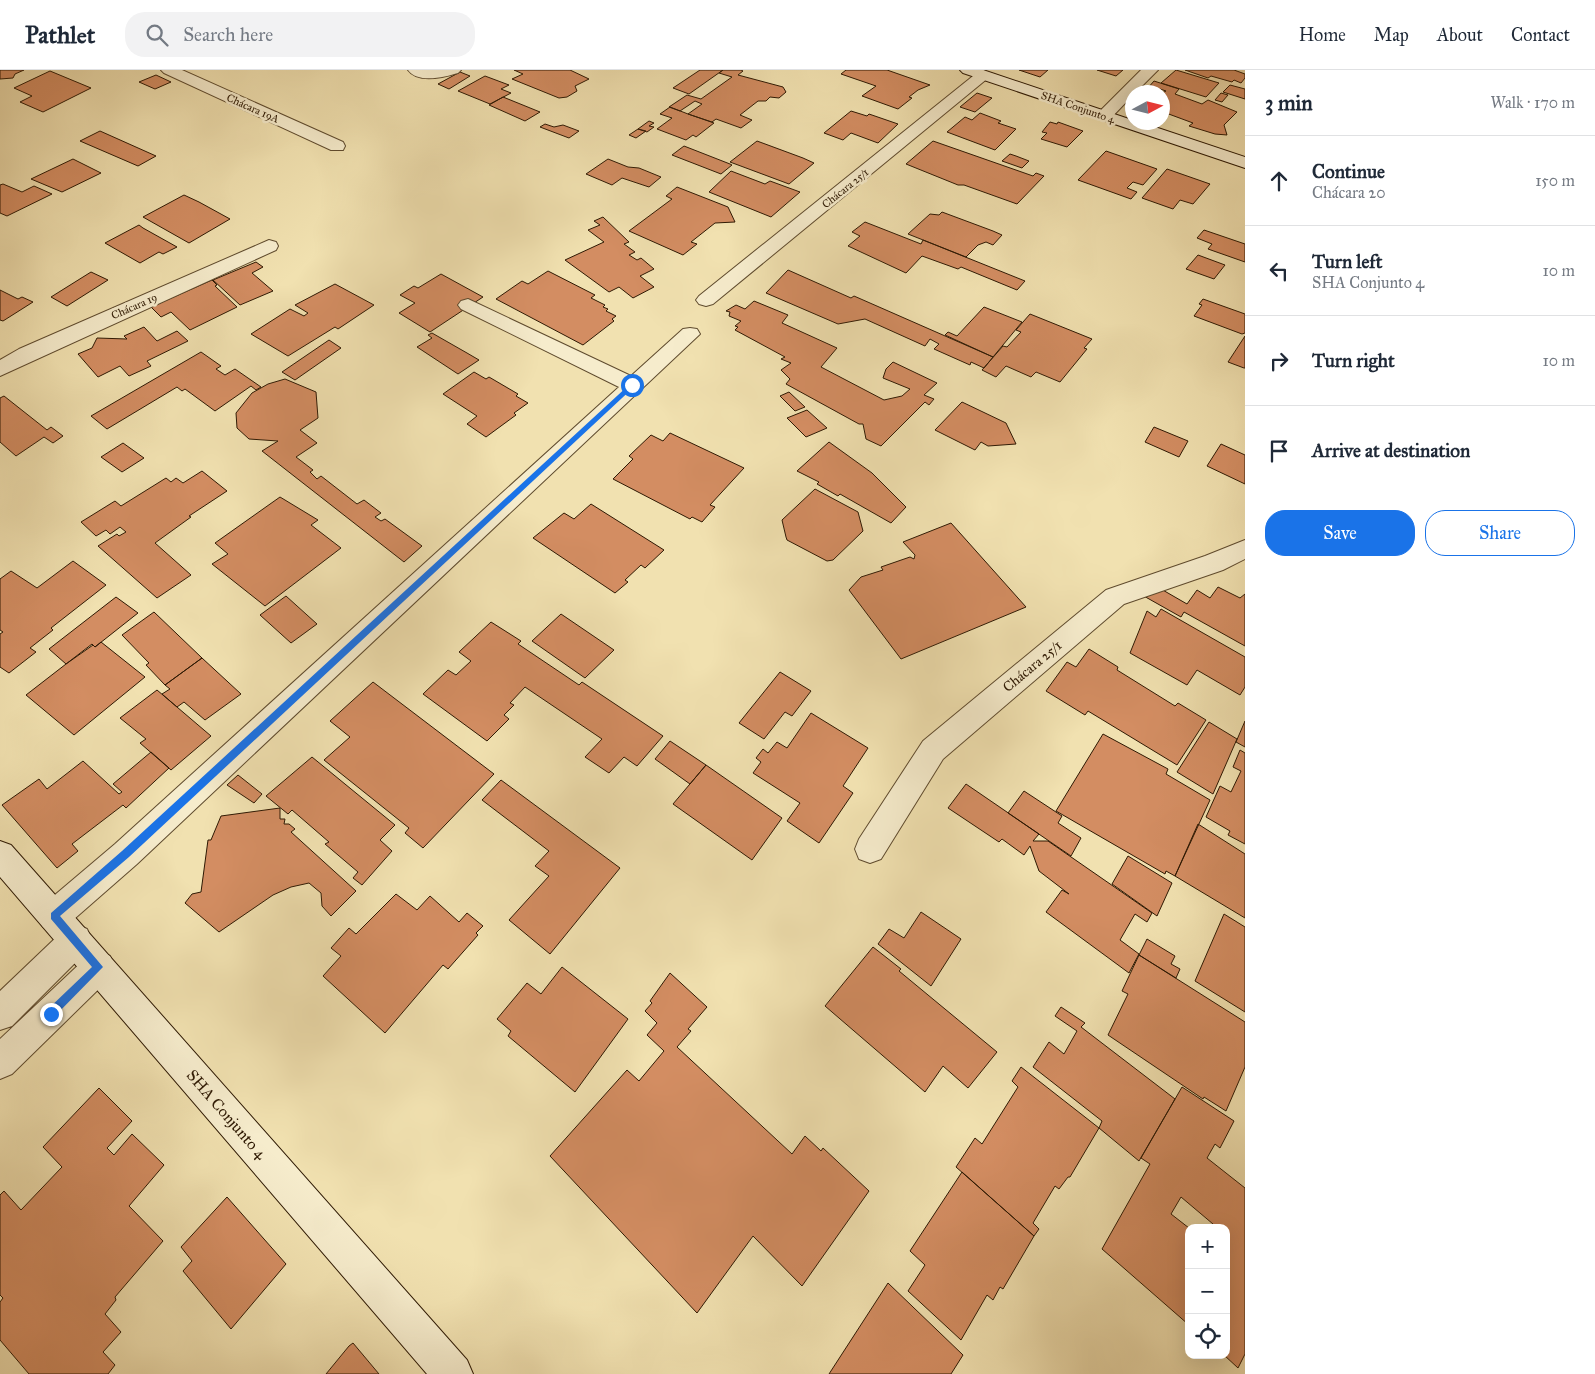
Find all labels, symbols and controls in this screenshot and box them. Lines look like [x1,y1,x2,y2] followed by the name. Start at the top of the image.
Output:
[125,12,475,57] search box
[25,20,95,50] text: Pathlet
[143,21,171,49] icon: search
[183,23,273,46] text: Search here
[1299,24,1346,46] text: Home
[1374,24,1409,46] text: Map
[1437,24,1483,46] text: About
[1511,24,1570,46] text: Contact
[1125,85,1170,130] north arrow
[1039,89,1117,126] street label: SHA Conjunto 4
[1265,90,1313,116] text: 3 min
[224,91,282,126] street label: Chácara 19A
[1491,93,1575,112] text: Walk · 170 m
[1312,160,1385,183] text: Continue
[819,166,871,211] street label: Chácara 25/1
[1265,167,1293,195] icon: ahead
[1535,171,1575,190] text: 150 m
[1312,183,1385,202] text: Chácara 20
[1312,250,1382,273] text: Turn left
[1265,257,1293,285] icon: left
[1543,261,1575,280] text: 10 m
[1312,273,1424,292] text: SHA Conjunto 4
[109,291,159,322] street label: Chácara 19
[1265,347,1293,375] icon: right
[1312,349,1395,372] text: Turn right
[1543,351,1575,370] text: 10 m
[621,374,644,397] route start
[1265,437,1293,465] icon: arrive
[1312,439,1470,462] text: Arrive at destination
[1265,510,1415,556] button: Save
[1425,510,1575,556] button: Share
[999,637,1066,696] street label: Chácara 25/1
[40,1003,63,1026] route end
[183,1066,271,1164] street label: SHA Conjunto 4
[1185,1224,1230,1359] map controls
[1185,1224,1230,1269] button: +
[1185,1269,1230,1314] button: −
[1185,1314,1230,1359] button: locate

